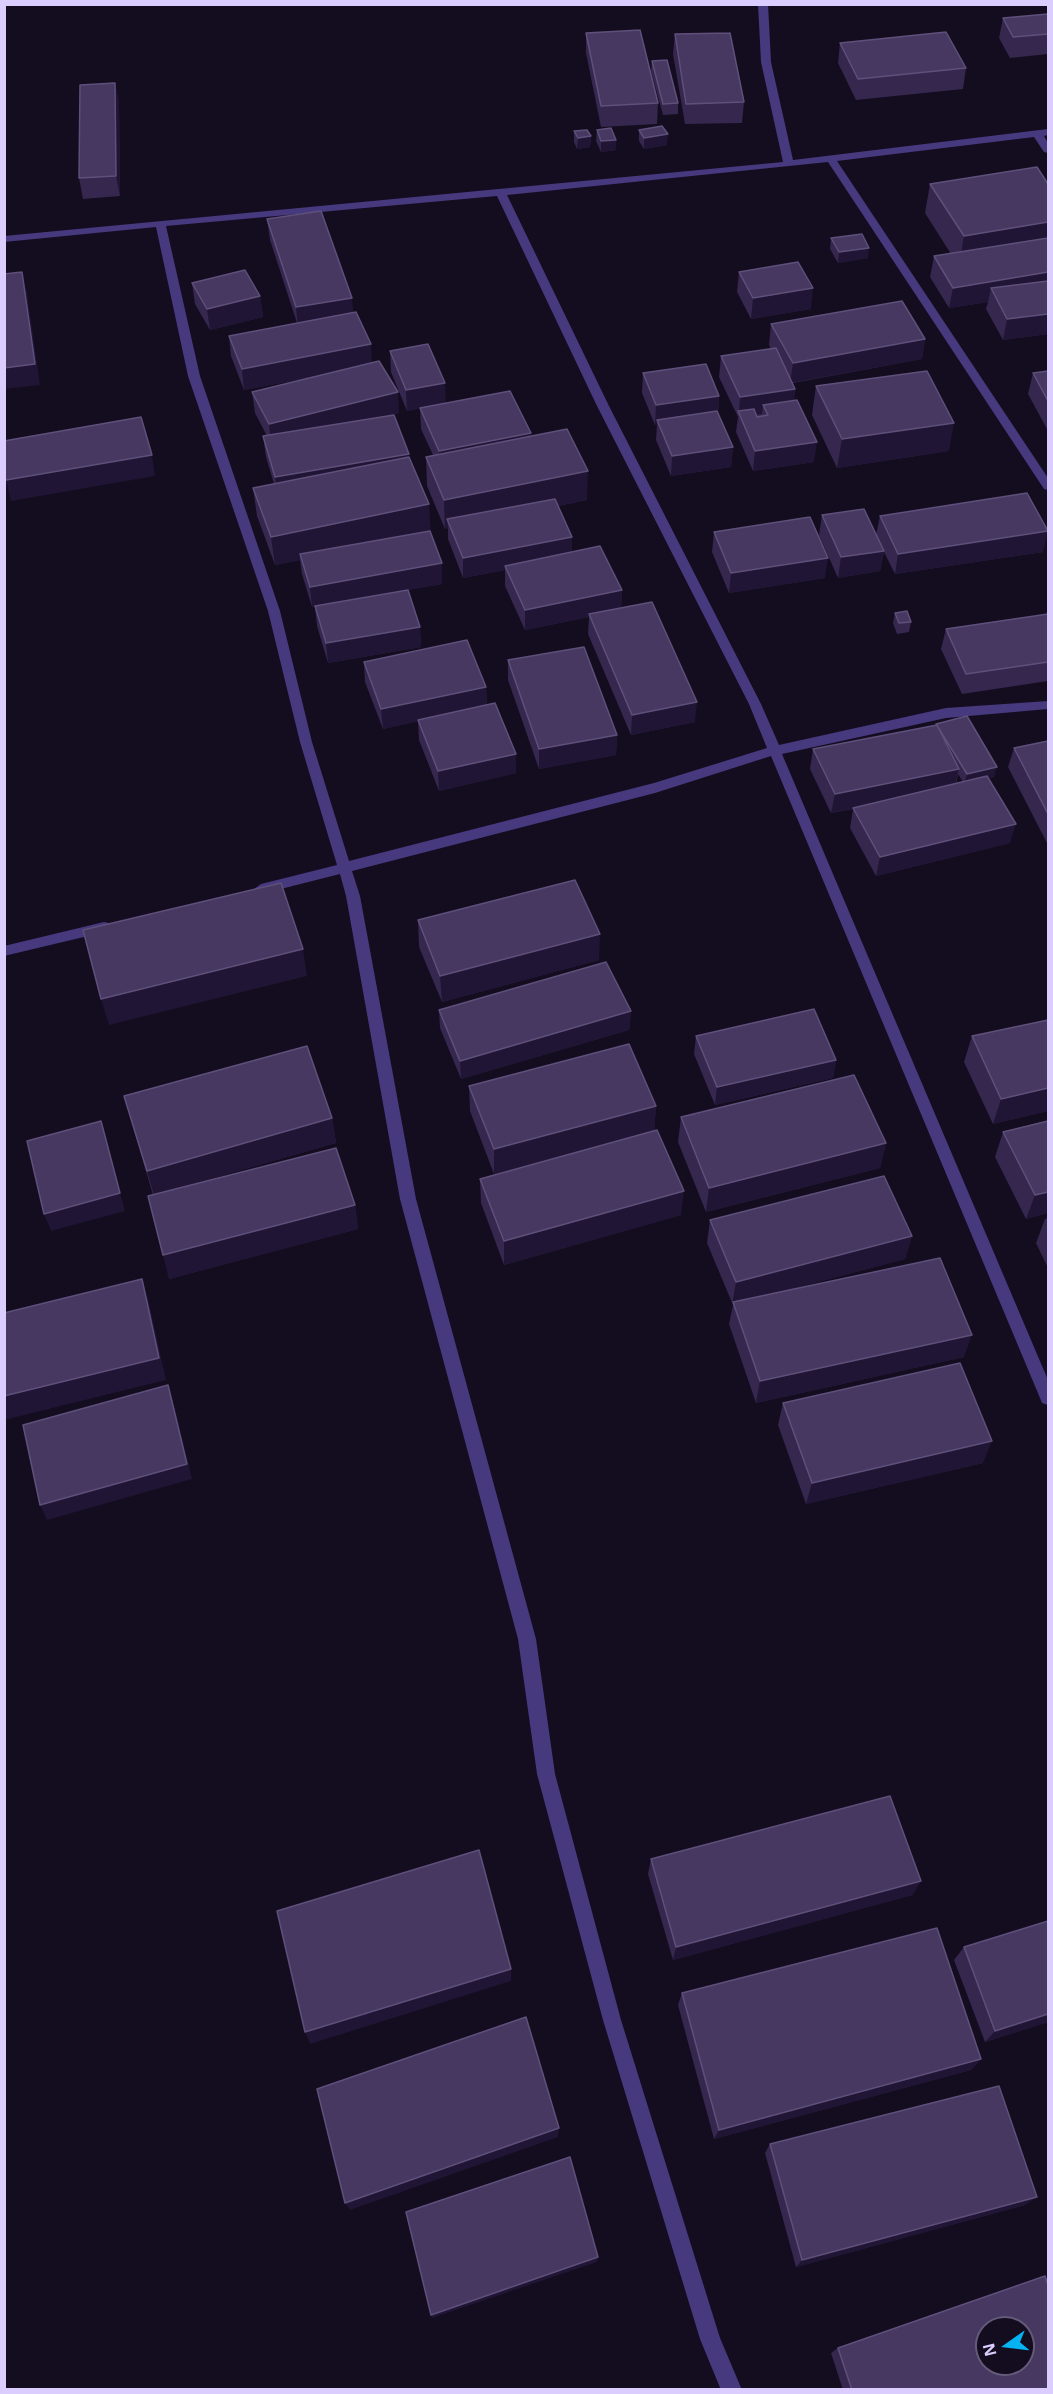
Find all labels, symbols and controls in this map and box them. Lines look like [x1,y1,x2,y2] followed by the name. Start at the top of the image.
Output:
[975,2316,1035,2376] north arrow
[977,2341,1002,2359] text: N

